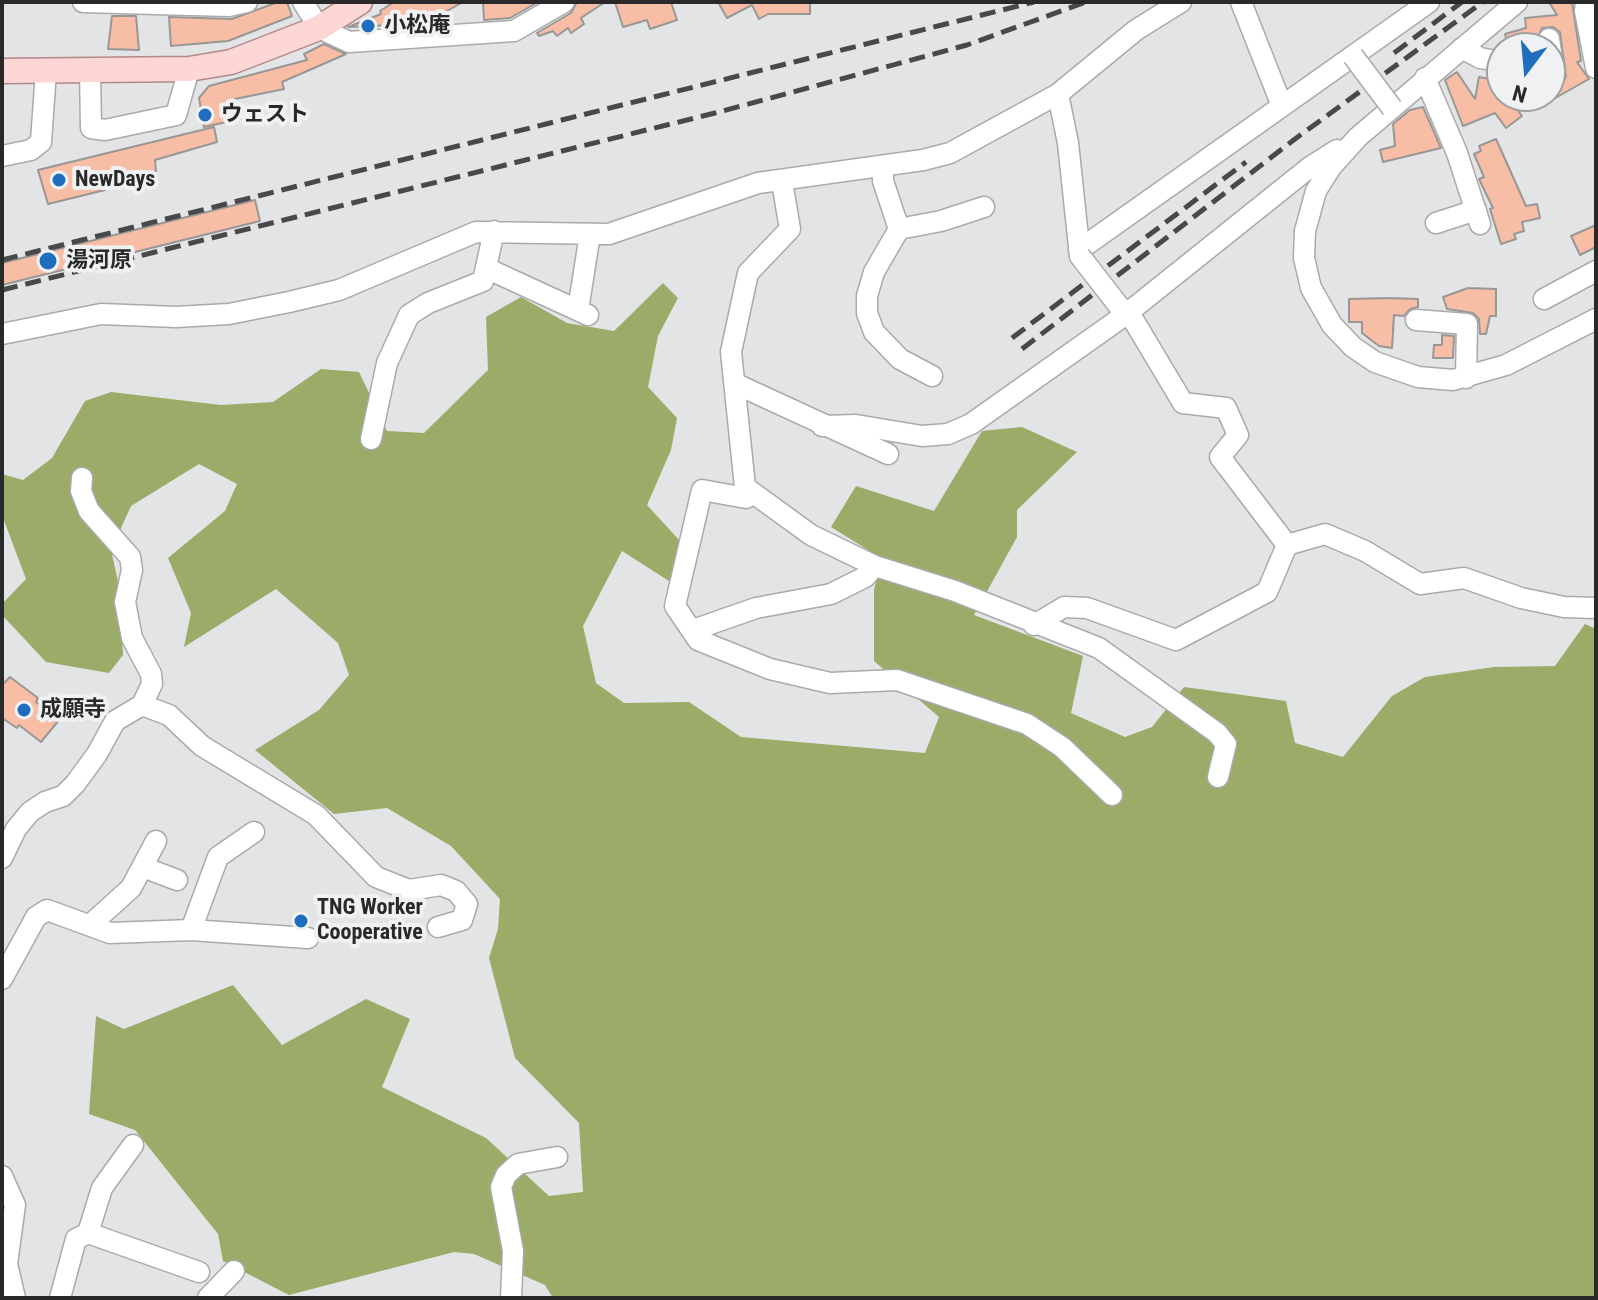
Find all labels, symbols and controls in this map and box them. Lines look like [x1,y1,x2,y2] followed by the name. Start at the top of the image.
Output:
[384,13,450,39] place label: 小松庵
[359,17,377,35] marker: 小松庵
[1486,32,1566,112] north arrow
[1510,80,1530,108] text: N
[221,102,309,128] place label: ウェスト
[196,106,214,124] marker: ウェスト
[75,167,155,193] place label: NewDays
[50,171,68,189] marker: NewDays
[66,248,132,274] place label: 湯河原
[37,250,59,272] marker: 湯河原
[40,697,106,723] place label: 成願寺
[15,701,33,719] marker: 成願寺
[317,895,423,946] place label: TNG Worker Cooperative
[292,912,310,930] marker: TNG Worker Cooperative

